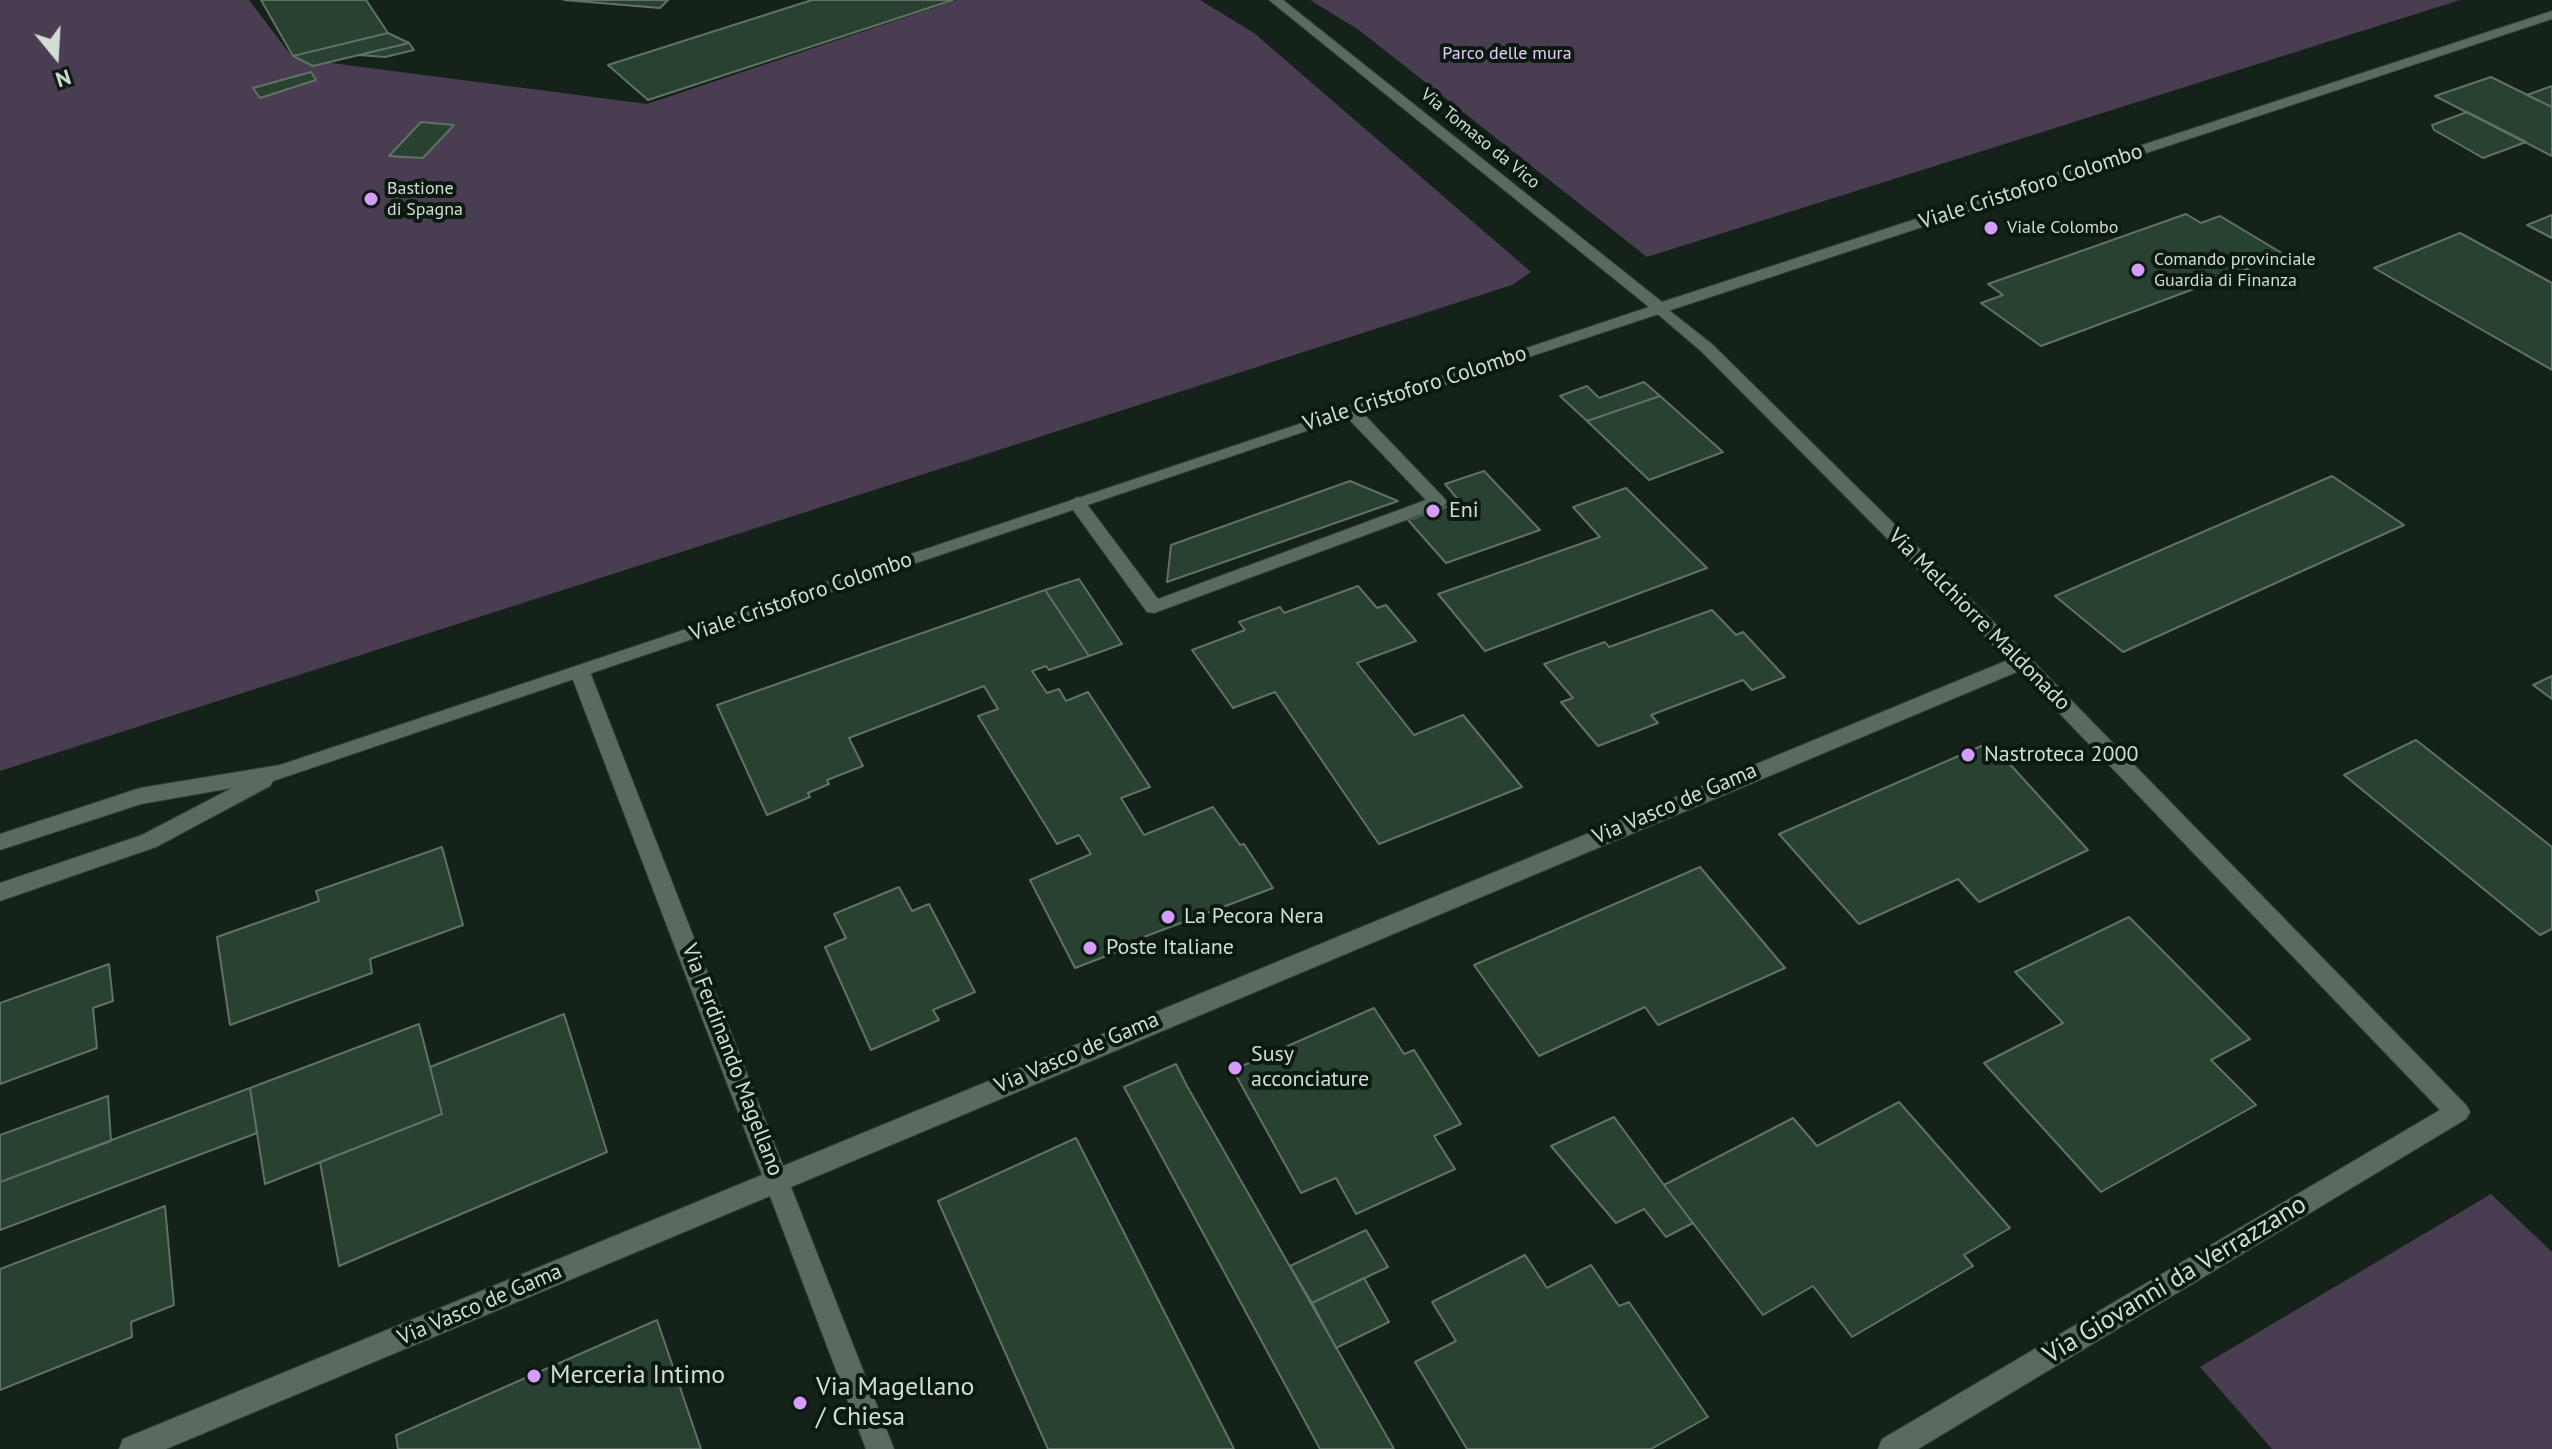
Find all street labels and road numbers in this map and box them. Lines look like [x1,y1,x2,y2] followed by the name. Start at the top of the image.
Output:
[1416,84,1544,194] street label: Via Tomaso da Vico
[1916,138,2146,236] street label: Viale Cristoforo Colombo
[1300,340,1530,438] street label: Viale Cristoforo Colombo
[1882,523,2076,717] street label: Via Melchiorre Maldonado
[686,547,916,647] street label: Viale Cristoforo Colombo
[1589,757,1761,851] street label: Via Vasco de Gama
[676,940,788,1180] street label: Via Ferdinando Magellano
[991,1006,1163,1100] street label: Via Vasco de Gama
[2038,1189,2312,1371] street label: Via Giovanni da Verrazzano
[394,1258,566,1352] street label: Via Vasco de Gama

